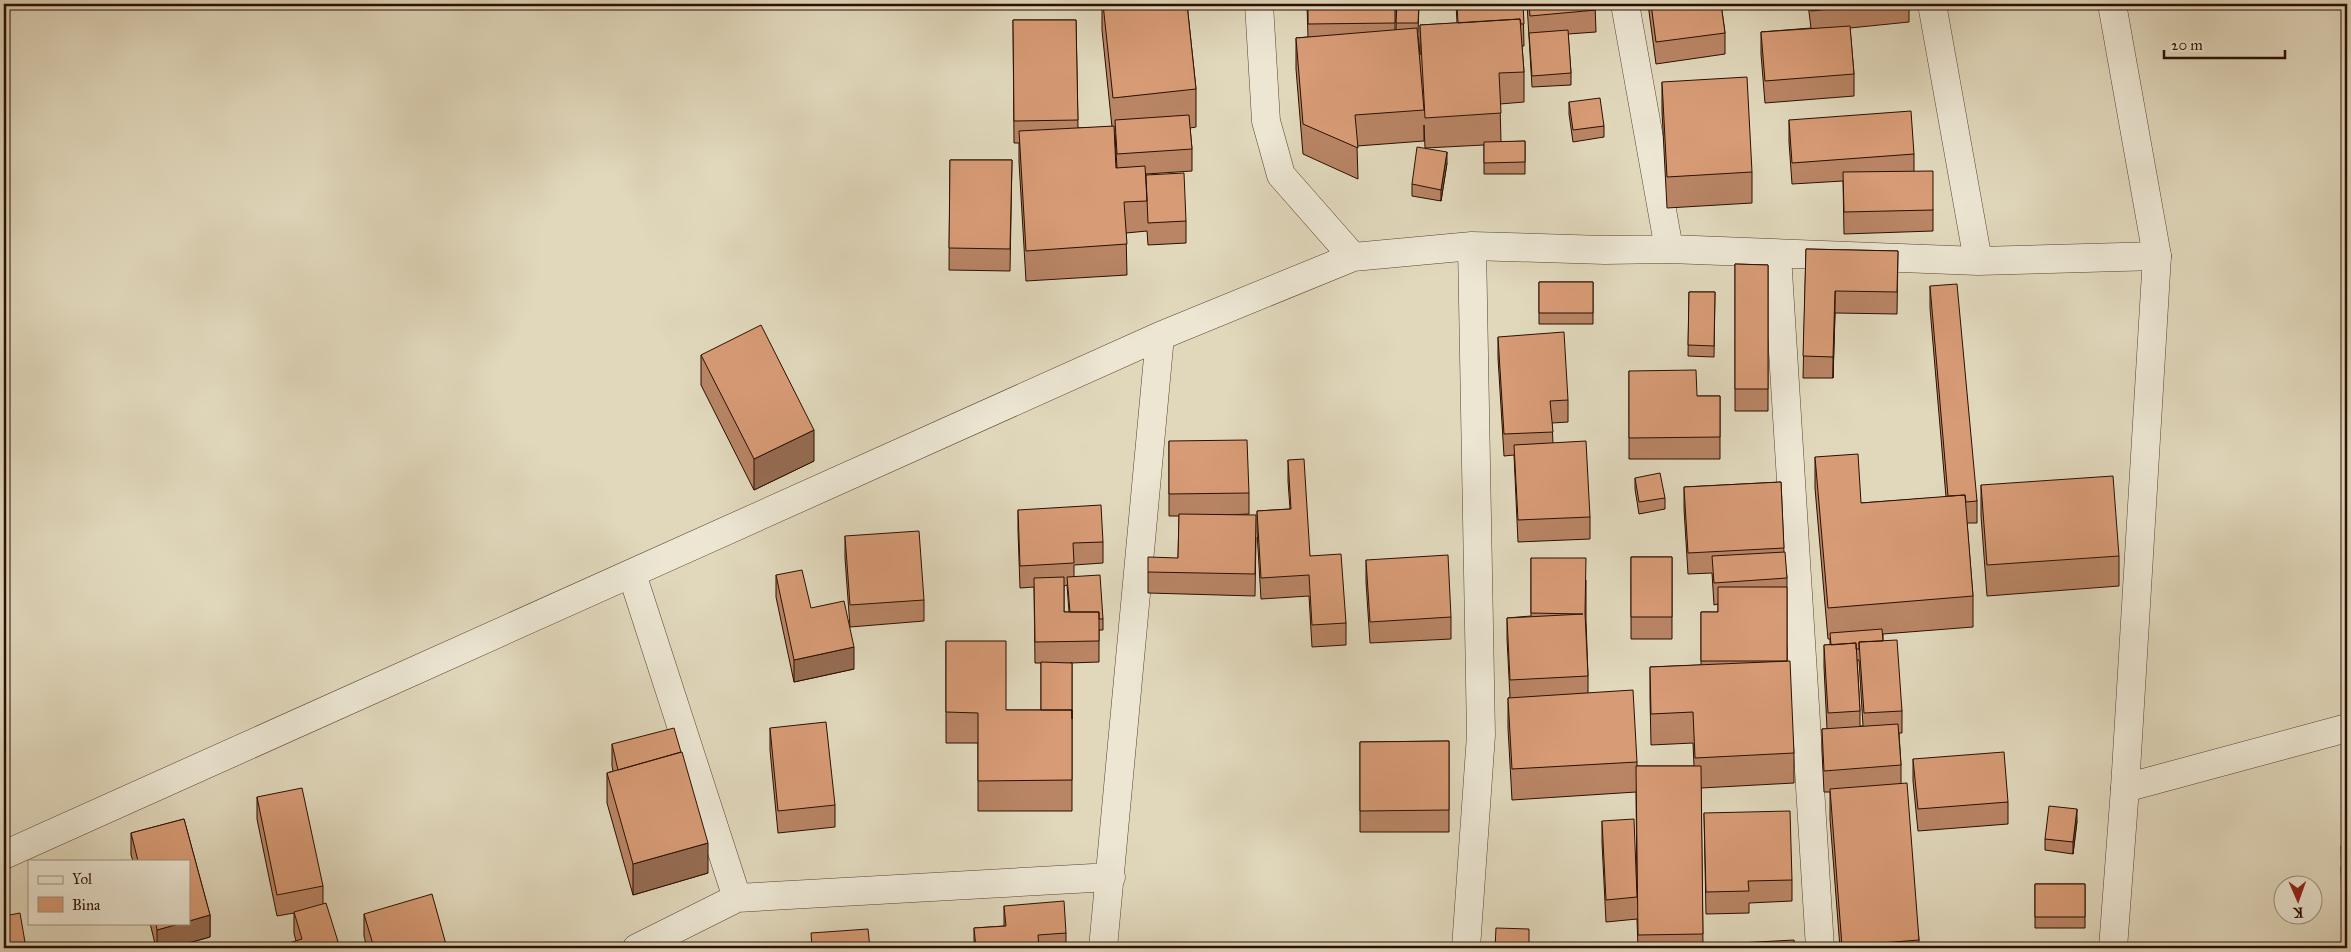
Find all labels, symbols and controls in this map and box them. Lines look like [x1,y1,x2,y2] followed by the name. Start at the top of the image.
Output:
[2164,28,2285,60] scale bar
[2171,36,2203,54] text: 20 m
[28,860,190,924] legend
[72,870,93,888] text: Yol
[2274,874,2324,924] north arrow
[72,896,101,914] text: Bina
[2292,904,2304,921] text: K

